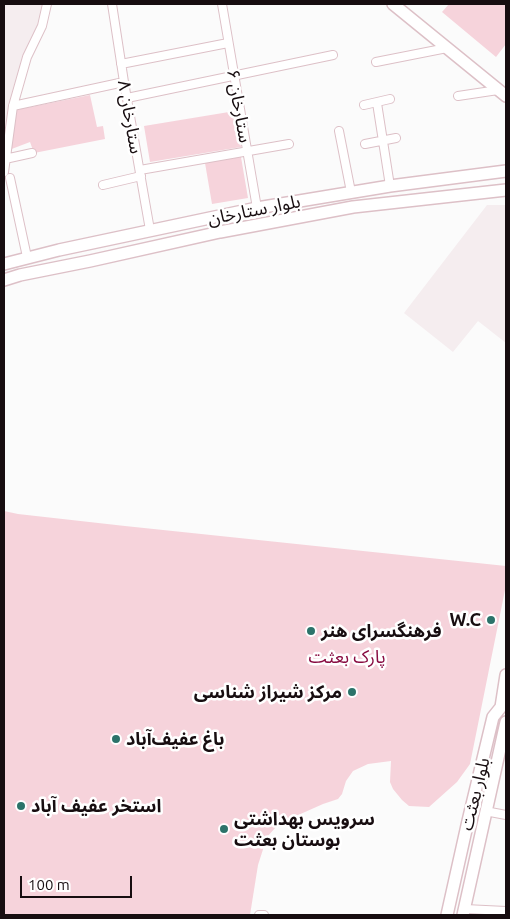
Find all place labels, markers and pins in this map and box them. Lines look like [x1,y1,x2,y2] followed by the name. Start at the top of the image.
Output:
[449,609,481,631] place label: W.C
[485,614,497,626] marker: W.C
[321,620,442,642] place label: فرهنگسرای هنر
[305,625,317,637] marker: فرهنگسرای هنر
[194,681,342,703] place label: مرکز شیراز شناسی
[346,686,358,698] marker: مرکز شیراز شناسی
[126,728,225,750] place label: باغ عفیف‌آباد
[110,733,122,745] marker: باغ عفیف‌آباد
[31,795,161,817] place label: استخر عفیف آباد
[15,800,27,812] marker: استخر عفیف آباد
[234,808,375,851] place label: سرویس بهداشتی بوستان بعثت
[218,823,230,835] marker: سرویس بهداشتی بوستان بعثت

